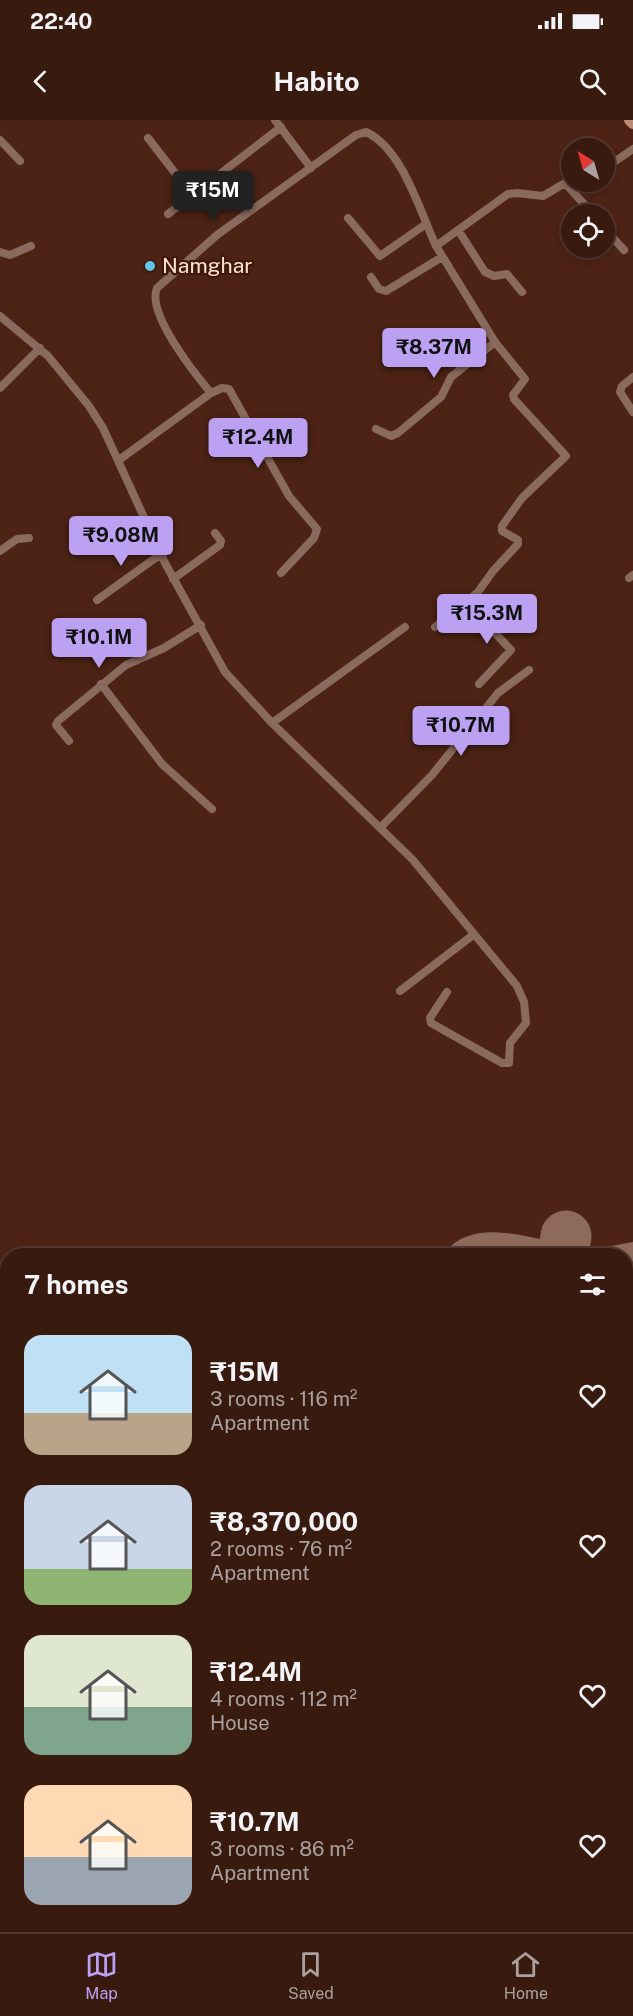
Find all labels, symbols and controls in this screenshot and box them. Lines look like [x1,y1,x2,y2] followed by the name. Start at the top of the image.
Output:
[30,8,92,34] text: 22:40
[24,65,57,98] icon: back
[273,65,360,97] text: Habito
[576,65,609,98] icon: search
[561,138,615,192] north arrow
[561,138,615,258] map controls
[177,171,249,222] pin: ₹15M
[186,178,240,202] text: ₹15M
[561,204,615,258] button: locate
[162,253,253,278] place label: Namghar
[143,259,157,273] marker: Namghar
[385,328,483,379] pin: ₹8.37M
[396,335,472,359] text: ₹8.37M
[209,418,307,469] pin: ₹12.4M
[223,425,293,449] text: ₹12.4M
[72,516,170,567] pin: ₹9.08M
[83,523,159,547] text: ₹9.08M
[438,594,536,645] pin: ₹15.3M
[451,601,523,625] text: ₹15.3M
[50,618,148,669] pin: ₹10.1M
[66,625,132,649] text: ₹10.1M
[412,706,510,757] pin: ₹10.7M
[427,713,495,737] text: ₹10.7M
[576,1268,609,1301] icon: filters
[24,1269,128,1300] text: 7 homes
[210,1356,279,1387] text: ₹15M
[72,1359,144,1431] icon: home
[576,1379,609,1412] icon: heart
[210,1387,357,1411] text: 3 rooms · 116 m²
[210,1411,310,1435] text: Apartment
[210,1506,358,1537] text: ₹8,370,000
[72,1509,144,1581] icon: home
[576,1529,609,1562] icon: heart
[210,1537,352,1561] text: 2 rooms · 76 m²
[210,1561,310,1585] text: Apartment
[210,1656,302,1687] text: ₹12.4M
[72,1659,144,1731] icon: home
[576,1679,609,1712] icon: heart
[210,1687,357,1711] text: 4 rooms · 112 m²
[210,1711,270,1735] text: House
[210,1806,300,1837] text: ₹10.7M
[72,1809,144,1881] icon: home
[576,1829,609,1862] icon: heart
[210,1837,354,1861] text: 3 rooms · 86 m²
[210,1861,310,1885] text: Apartment
[85,1948,118,2003] tab: Map
[288,1948,334,2003] tab: Saved
[504,1948,548,2003] tab: Home

